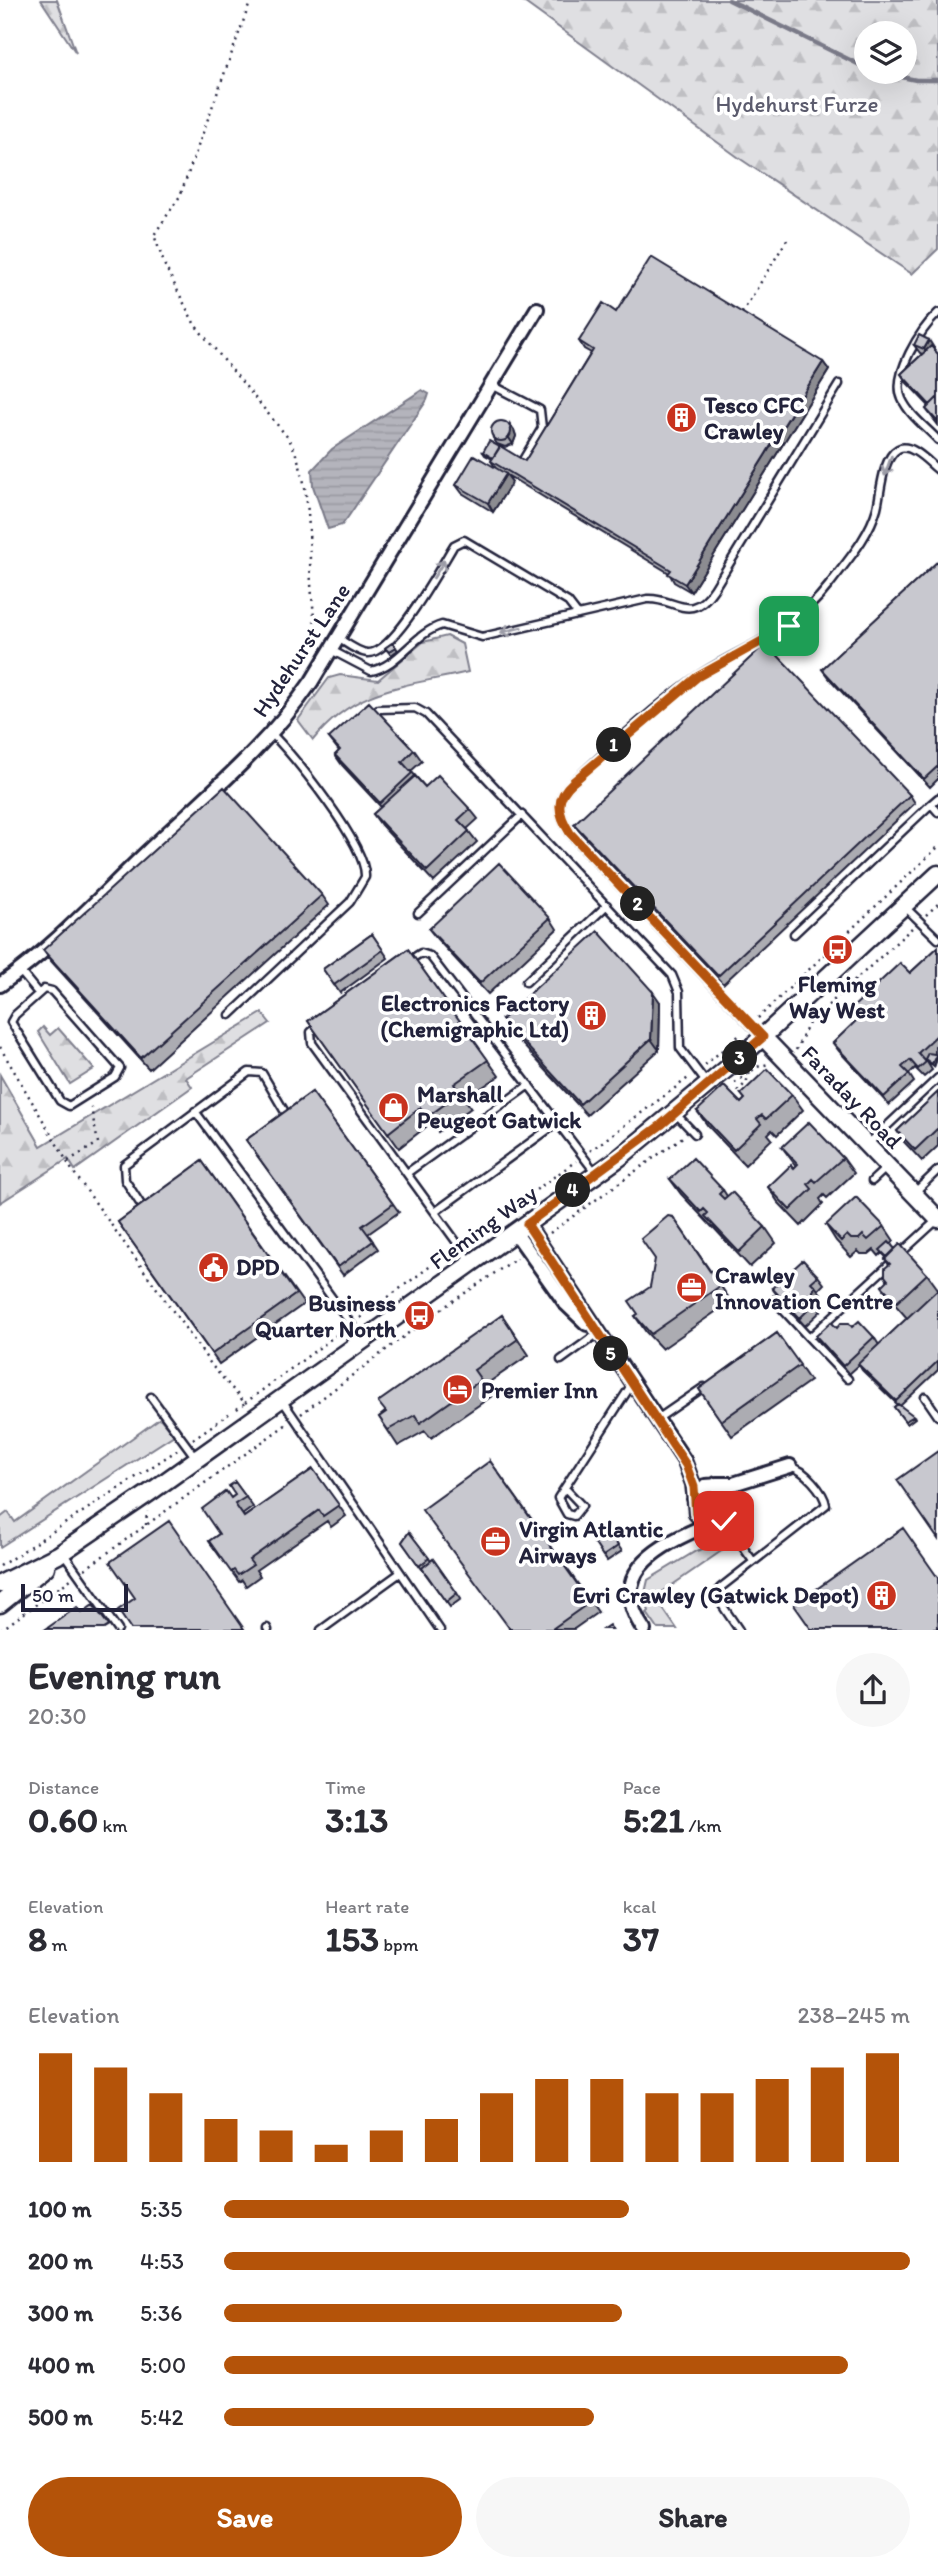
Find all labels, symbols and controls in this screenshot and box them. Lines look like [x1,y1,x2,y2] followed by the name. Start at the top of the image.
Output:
[854,21,917,84] map controls
[854,21,917,84] button: layers
[715,90,879,118] park label: Hydehurst Furze
[703,391,805,445] place label: Tesco CFC Crawley
[664,401,698,435] building icon: Tesco CFC Crawley
[881,454,893,476] one-way arrow
[433,560,447,580] one-way arrow
[246,578,356,722] street label: Hydehurst Lane
[759,596,819,656] pin
[770,607,808,645] icon: arrive
[500,624,523,637] one-way arrow
[596,728,632,762] pin: 1
[609,733,618,756] text: 1
[620,886,656,922] pin: 2
[633,892,643,915] text: 2
[820,933,854,967] bus stop icon: Fleming Way West
[789,970,885,1024] place label: Fleming Way West
[380,989,569,1043] place label: Electronics Factory (Chemigraphic Ltd)
[575,999,609,1033] building icon: Electronics Factory (Chemigraphic Ltd)
[796,1039,909,1155] street label: Faraday Road
[722,1040,758,1076] pin: 3
[734,1046,745,1069] text: 3
[417,1080,582,1134] place label: Marshall Peugeot Gatwick
[377,1090,411,1124] shop icon: Marshall Peugeot Gatwick
[556,1172,590,1208] pin: 4
[424,1178,542,1275] street label: Fleming Way
[567,1178,578,1201] text: 4
[196,1250,230,1284] public building icon: DPD
[236,1253,280,1281] place label: DPD
[715,1261,893,1315] place label: Crawley Innovation Centre
[675,1271,709,1305] office icon: Crawley Innovation Centre
[255,1289,397,1343] place label: Business Quarter North
[402,1299,436,1333] bus stop icon: Business Quarter North
[594,1336,628,1372] pin: 5
[606,1342,615,1365] text: 5
[441,1373,475,1407] hotel icon: Premier Inn
[481,1376,599,1404] place label: Premier Inn
[694,1491,754,1551] pin
[705,1502,743,1540] icon: check
[518,1515,664,1569] place label: Virgin Atlantic Airways
[479,1525,513,1559] office icon: Virgin Atlantic Airways
[865,1578,899,1612] building icon: Evri Crawley (Gatwick Depot)
[21,1580,128,1612] scale bar
[573,1581,859,1609] place label: Evri Crawley (Gatwick Depot)
[32,1584,74,1607] text: 50 m
[28,1653,221,1699] text: Evening run
[836,1653,910,1727] button: share
[28,1702,87,1730] text: 20:30
[28,1776,99,1799] text: Distance
[325,1776,366,1799] text: Time
[623,1776,661,1799] text: Pace
[28,1799,98,1841] text: 0.60
[325,1799,388,1841] text: 3:13
[623,1799,684,1841] text: 5:21
[98,1814,128,1837] text: km
[684,1814,722,1837] text: /km
[28,1895,104,1918] text: Elevation
[325,1895,409,1918] text: Heart rate
[623,1895,656,1918] text: kcal
[28,1918,47,1960] text: 8
[325,1918,379,1960] text: 153
[623,1918,659,1960] text: 37
[47,1933,67,1956] text: m
[379,1933,419,1956] text: bpm
[28,2001,119,2029] text: Elevation
[797,2001,910,2029] text: 238–245 m
[28,2195,92,2223] text: 100 m
[140,2195,182,2223] text: 5:35
[28,2247,93,2275] text: 200 m
[140,2247,184,2275] text: 4:53
[28,2299,93,2327] text: 300 m
[140,2299,182,2327] text: 5:36
[28,2351,95,2379] text: 400 m
[140,2351,186,2379] text: 5:00
[28,2403,93,2431] text: 500 m
[140,2403,184,2431] text: 5:42
[28,2477,462,2557] button: Save
[476,2477,910,2557] button: Share

